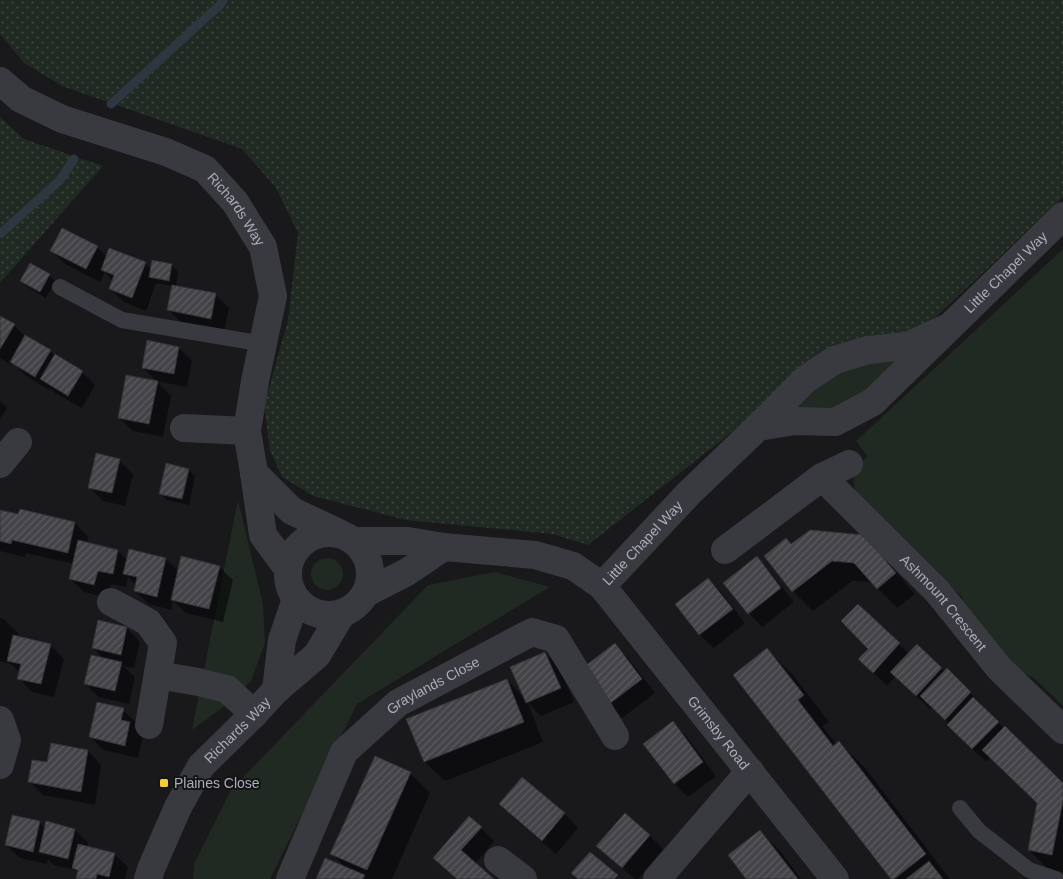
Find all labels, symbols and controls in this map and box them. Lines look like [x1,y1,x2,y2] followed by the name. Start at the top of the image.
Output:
[204,169,268,249] street label: Richards Way
[961,228,1050,316] street label: Little Chapel Way
[599,498,685,588] street label: Little Chapel Way
[897,551,990,654] street label: Ashmount Crescent
[383,653,482,717] street label: Graylands Close
[684,693,753,773] street label: Grimsby Road
[201,694,273,766] street label: Richards Way
[174,775,260,791] place label: Plaines Close
[158,777,170,789] marker: Plaines Close

